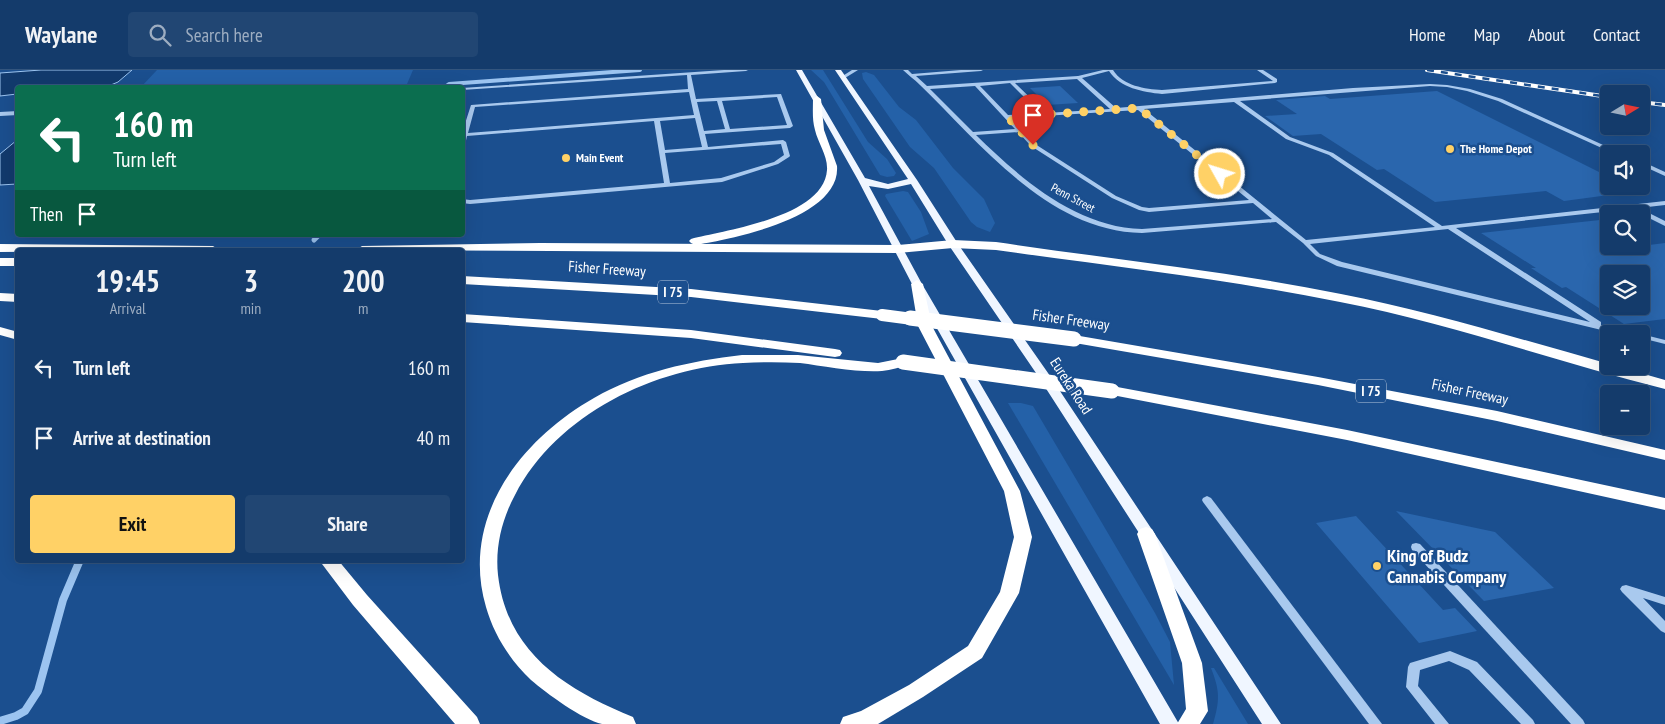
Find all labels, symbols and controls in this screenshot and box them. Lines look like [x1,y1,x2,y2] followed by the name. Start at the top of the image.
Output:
[128,12,478,57] search box
[25,19,98,50] text: Waylane
[146,21,174,49] icon: search
[186,23,263,47] text: Search here
[1409,23,1446,46] text: Home
[1474,23,1500,46] text: Map
[1528,23,1565,46] text: About
[1593,23,1640,46] text: Contact
[1600,85,1650,135] north arrow
[1600,85,1650,435] map controls
[1012,94,1054,145] pin
[113,101,194,147] text: 160 m
[1019,101,1047,129] icon: arrive
[30,105,95,170] icon: left
[1460,141,1532,156] place label: The Home Depot
[1444,143,1456,155] marker: The Home Depot
[113,145,177,173] text: Turn left
[1600,145,1650,195] button: sound
[1193,147,1245,199] position arrow
[576,150,624,165] place label: Main Event
[560,152,572,164] marker: Main Event
[1049,180,1099,216] street label: Penn Street
[73,200,101,228] icon: arrive
[30,202,63,226] text: Then
[1600,205,1650,255] button: search
[568,256,647,281] street label: Fisher Freeway
[95,261,160,300] text: 19:45
[244,261,258,300] text: 3
[342,261,385,300] text: 200
[1600,265,1650,315] button: layers
[658,280,688,303] road number: I 75
[110,298,146,318] text: Arrival
[240,298,261,318] text: min
[358,298,368,318] text: m
[1031,305,1111,334] street label: Fisher Freeway
[1600,325,1650,375] button: +
[30,354,58,382] icon: left
[1046,354,1097,418] street label: Eureka Road
[73,356,130,380] text: Turn left
[408,356,450,380] text: 160 m
[1430,374,1510,409] street label: Fisher Freeway
[1356,380,1386,402] road number: I 75
[1600,385,1650,435] button: −
[30,424,58,452] icon: arrive
[73,426,211,450] text: Arrive at destination
[417,426,450,450] text: 40 m
[30,495,235,553] button: Exit
[245,495,450,553] button: Share
[1387,544,1507,588] place label: King of Budz Cannabis Company
[1371,560,1383,572] marker: King of Budz Cannabis Company

